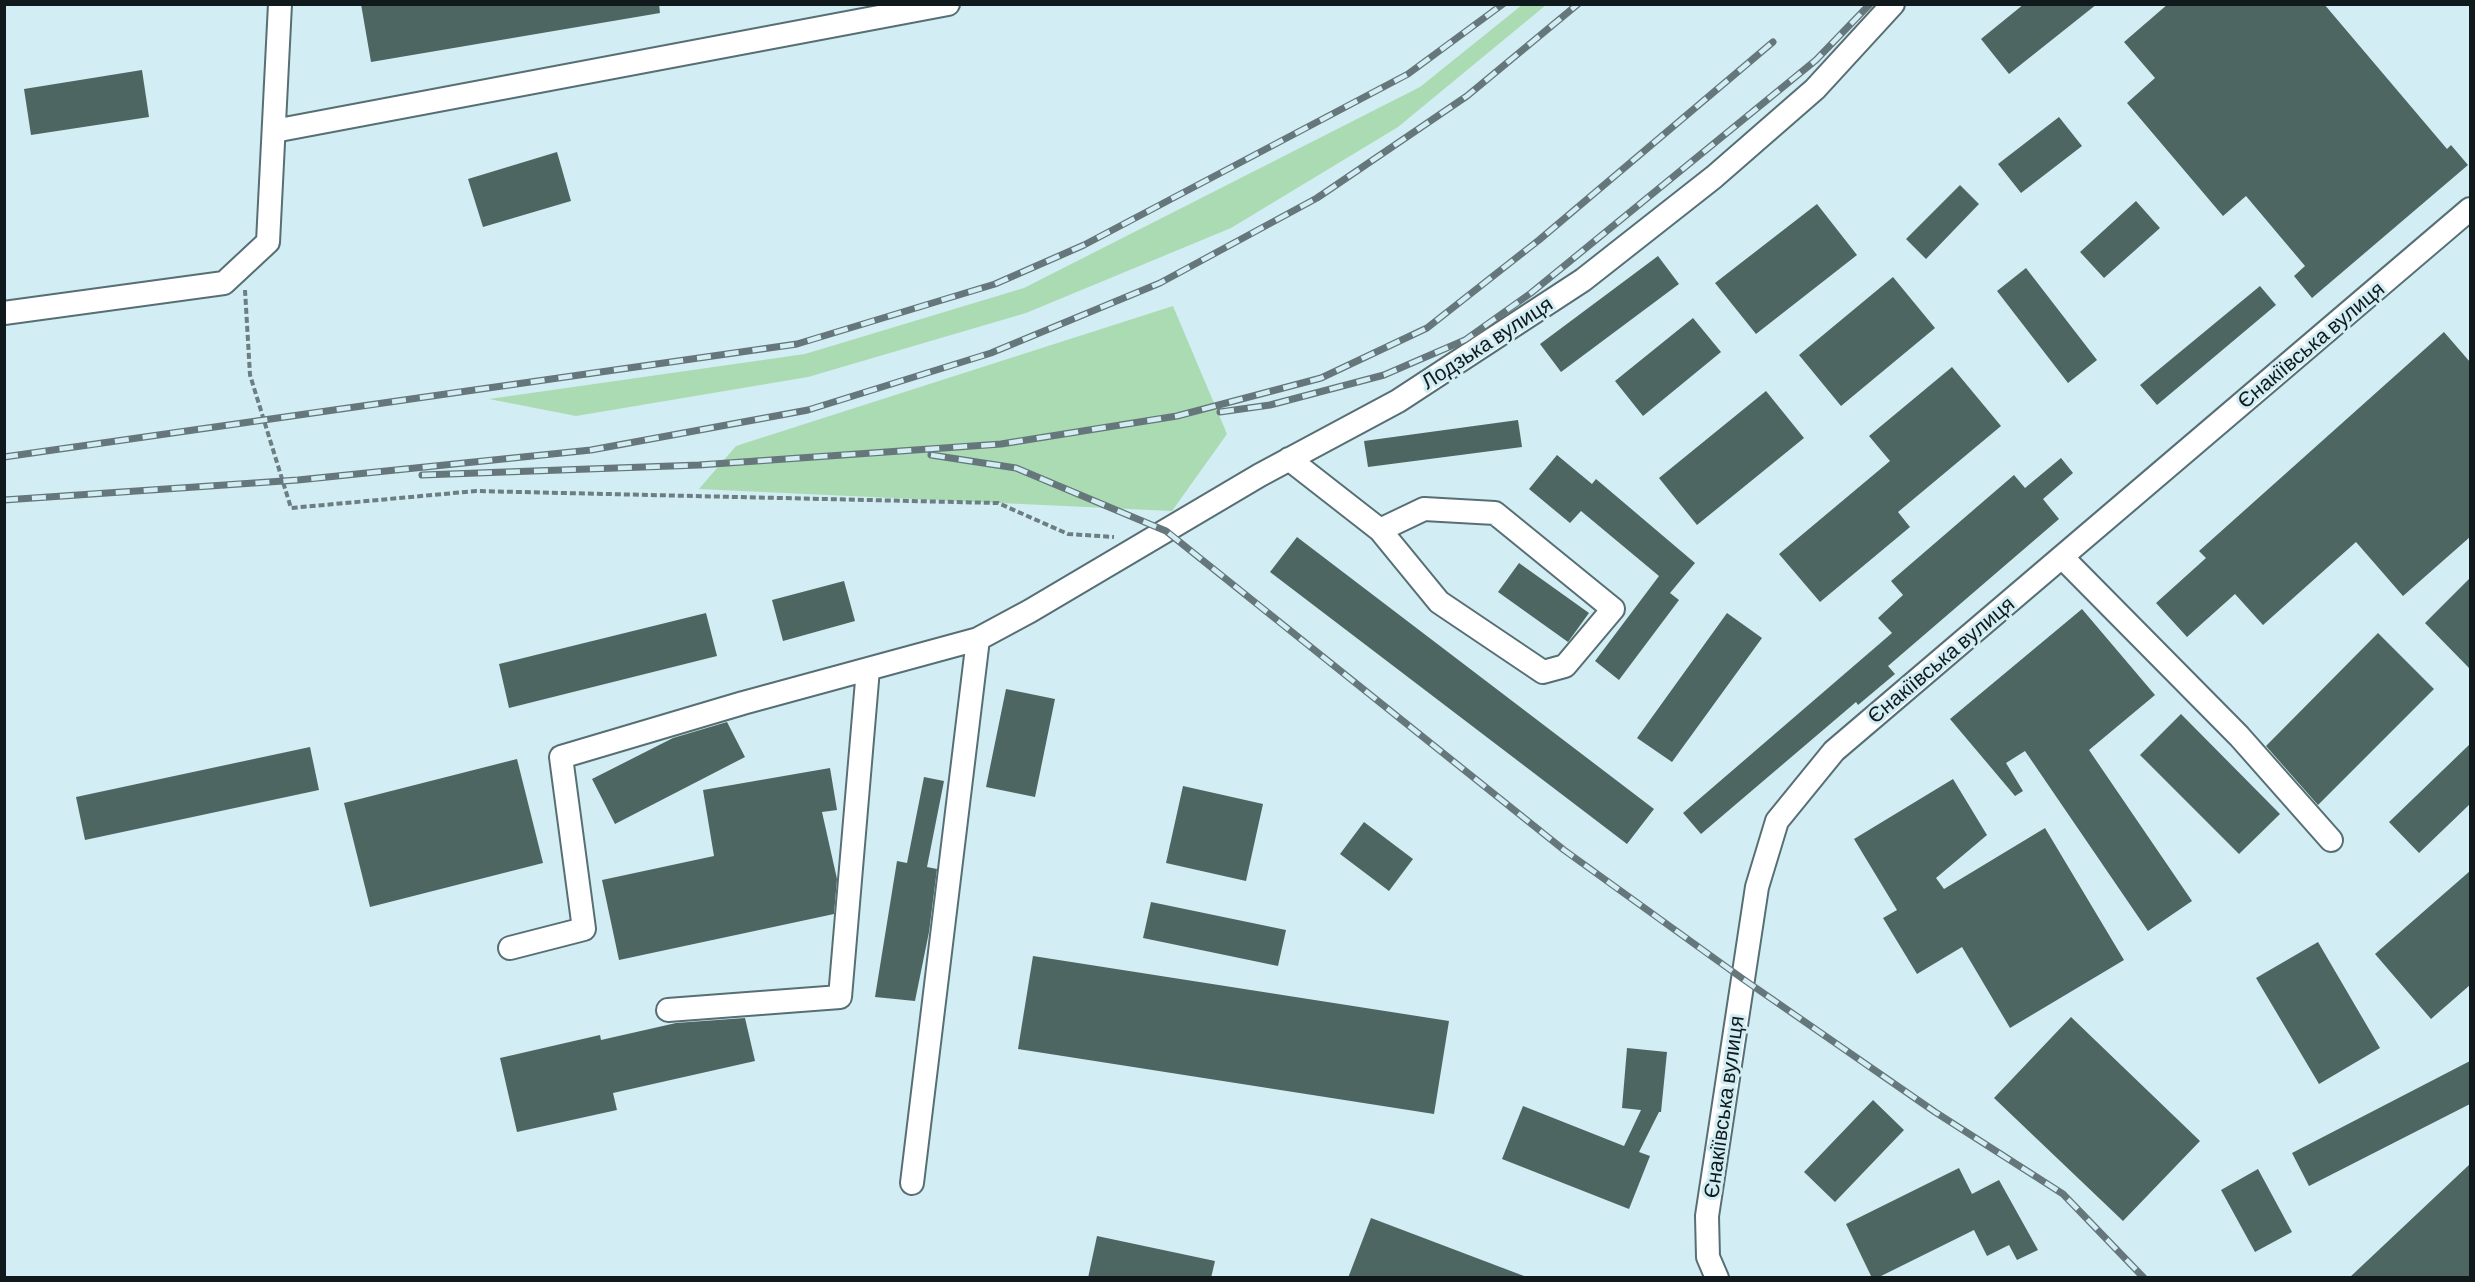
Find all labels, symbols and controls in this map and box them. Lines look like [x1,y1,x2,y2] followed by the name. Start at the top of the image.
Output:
[2232,276,2390,414] street label: Єнакіївська вулиця
[1417,291,1557,395] street label: Лодзька вулиця
[1862,591,2020,729] street label: Єнакіївська вулиця
[1699,1014,1749,1200] street label: Єнакіївська вулиця

